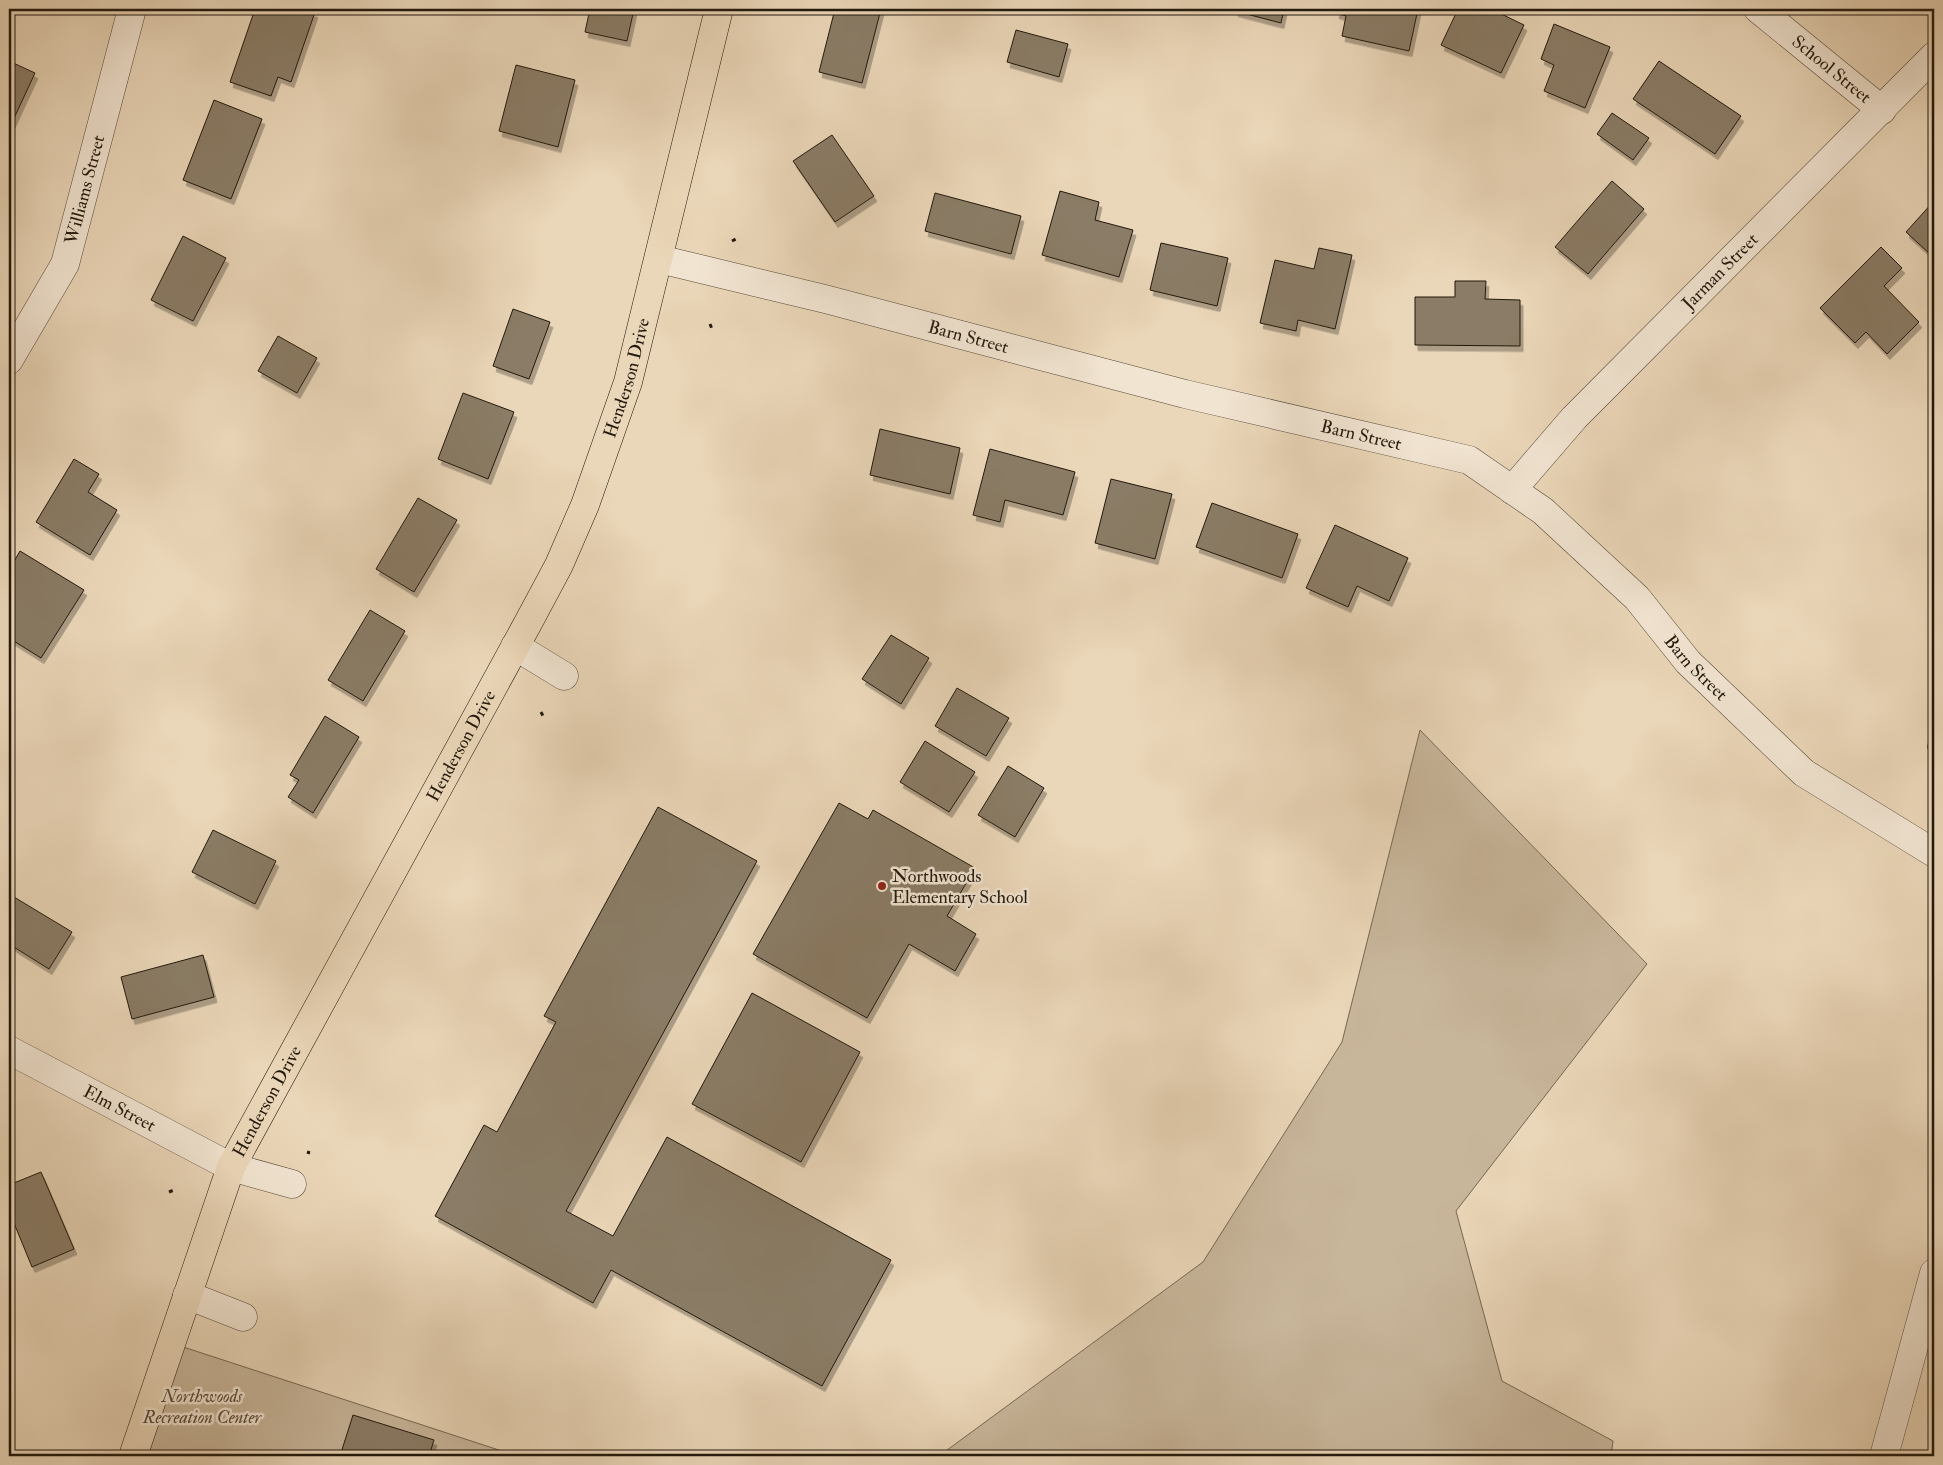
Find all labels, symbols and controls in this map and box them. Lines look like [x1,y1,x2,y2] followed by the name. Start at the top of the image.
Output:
[1787,30,1876,108] street label: School Street
[59,132,110,248] street label: Williams Street
[1676,228,1763,315] street label: Jarman Street
[598,315,655,441] street label: Henderson Drive
[926,315,1011,359] street label: Barn Street
[1318,414,1404,456] street label: Barn Street
[1659,630,1733,706] street label: Barn Street
[421,686,501,806] street label: Henderson Drive
[892,865,1028,909] place label: Northwoods Elementary School
[876,880,888,892] marker: Northwoods Elementary School
[227,1041,307,1161] street label: Henderson Drive
[79,1080,160,1137] street label: Elm Street
[142,1385,263,1429] park label: Northwoods Recreation Center

